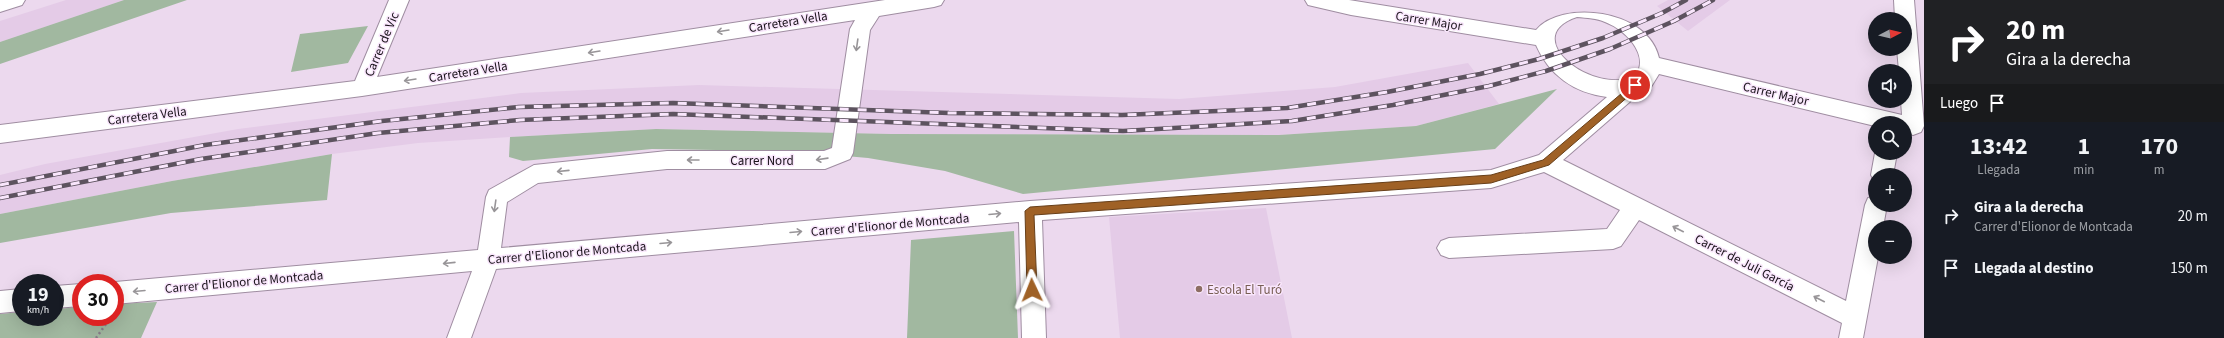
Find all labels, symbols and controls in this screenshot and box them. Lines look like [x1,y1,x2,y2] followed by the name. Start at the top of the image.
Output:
[748,7,829,37] street label: Carretera Vella
[1394,7,1464,35] street label: Carrer Major
[360,9,404,79] street label: Carrer de Vic
[2006,10,2065,50] text: 20 m
[1868,12,1912,56] north arrow
[1868,12,1912,264] map controls
[1940,16,1992,68] icon: right
[717,28,730,36] one-way arrow
[853,38,861,51] one-way arrow
[2006,47,2131,72] text: Gira a la derecha
[588,48,601,56] one-way arrow
[428,57,509,87] street label: Carretera Vella
[1868,64,1912,108] button: sound
[1618,68,1652,102] pin
[1624,74,1646,96] icon: arrive
[404,76,417,84] one-way arrow
[1741,78,1811,110] street label: Carrer Major
[1986,92,2008,114] icon: arrive
[1940,93,1978,114] text: Luego
[107,102,188,130] street label: Carretera Vella
[1868,116,1912,160] button: search
[1970,129,2028,164] text: 13:42
[2078,129,2090,164] text: 1
[2140,129,2178,164] text: 170
[730,152,794,170] street label: Carrer Nord
[816,155,829,163] one-way arrow
[687,156,700,164] one-way arrow
[1977,161,2020,179] text: Llegada
[2073,161,2094,179] text: min
[2154,161,2165,179] text: m
[557,167,570,174] one-way arrow
[1868,168,1912,212] button: +
[1974,197,2084,218] text: Gira a la derecha
[491,200,499,213] one-way arrow
[1940,205,1962,227] icon: right
[2178,206,2208,227] text: 20 m
[810,209,970,241] street label: Carrer d'Elionor de Montcada
[988,211,1001,218] one-way arrow
[1974,218,2133,236] text: Carrer d'Elionor de Montcada
[1868,220,1912,264] button: −
[1672,225,1684,232] one-way arrow
[789,228,802,235] one-way arrow
[1692,230,1798,296] street label: Carrer de Juli García
[487,237,647,269] street label: Carrer d'Elionor de Montcada
[660,240,673,247] one-way arrow
[1940,257,1962,279] icon: arrive
[1974,258,2094,279] text: Llegada al destino
[2170,258,2208,279] text: 150 m
[443,259,456,266] one-way arrow
[164,266,324,298] street label: Carrer d'Elionor de Montcada
[1011,269,1053,311] position arrow
[72,274,124,326] speed limit sign: 30
[27,281,49,309] text: 19
[1207,281,1282,299] place label: Escola El Turó
[1194,284,1204,294] marker: Escola El Turó
[133,287,146,294] one-way arrow
[1814,295,1826,303] one-way arrow
[27,303,49,317] text: km/h

